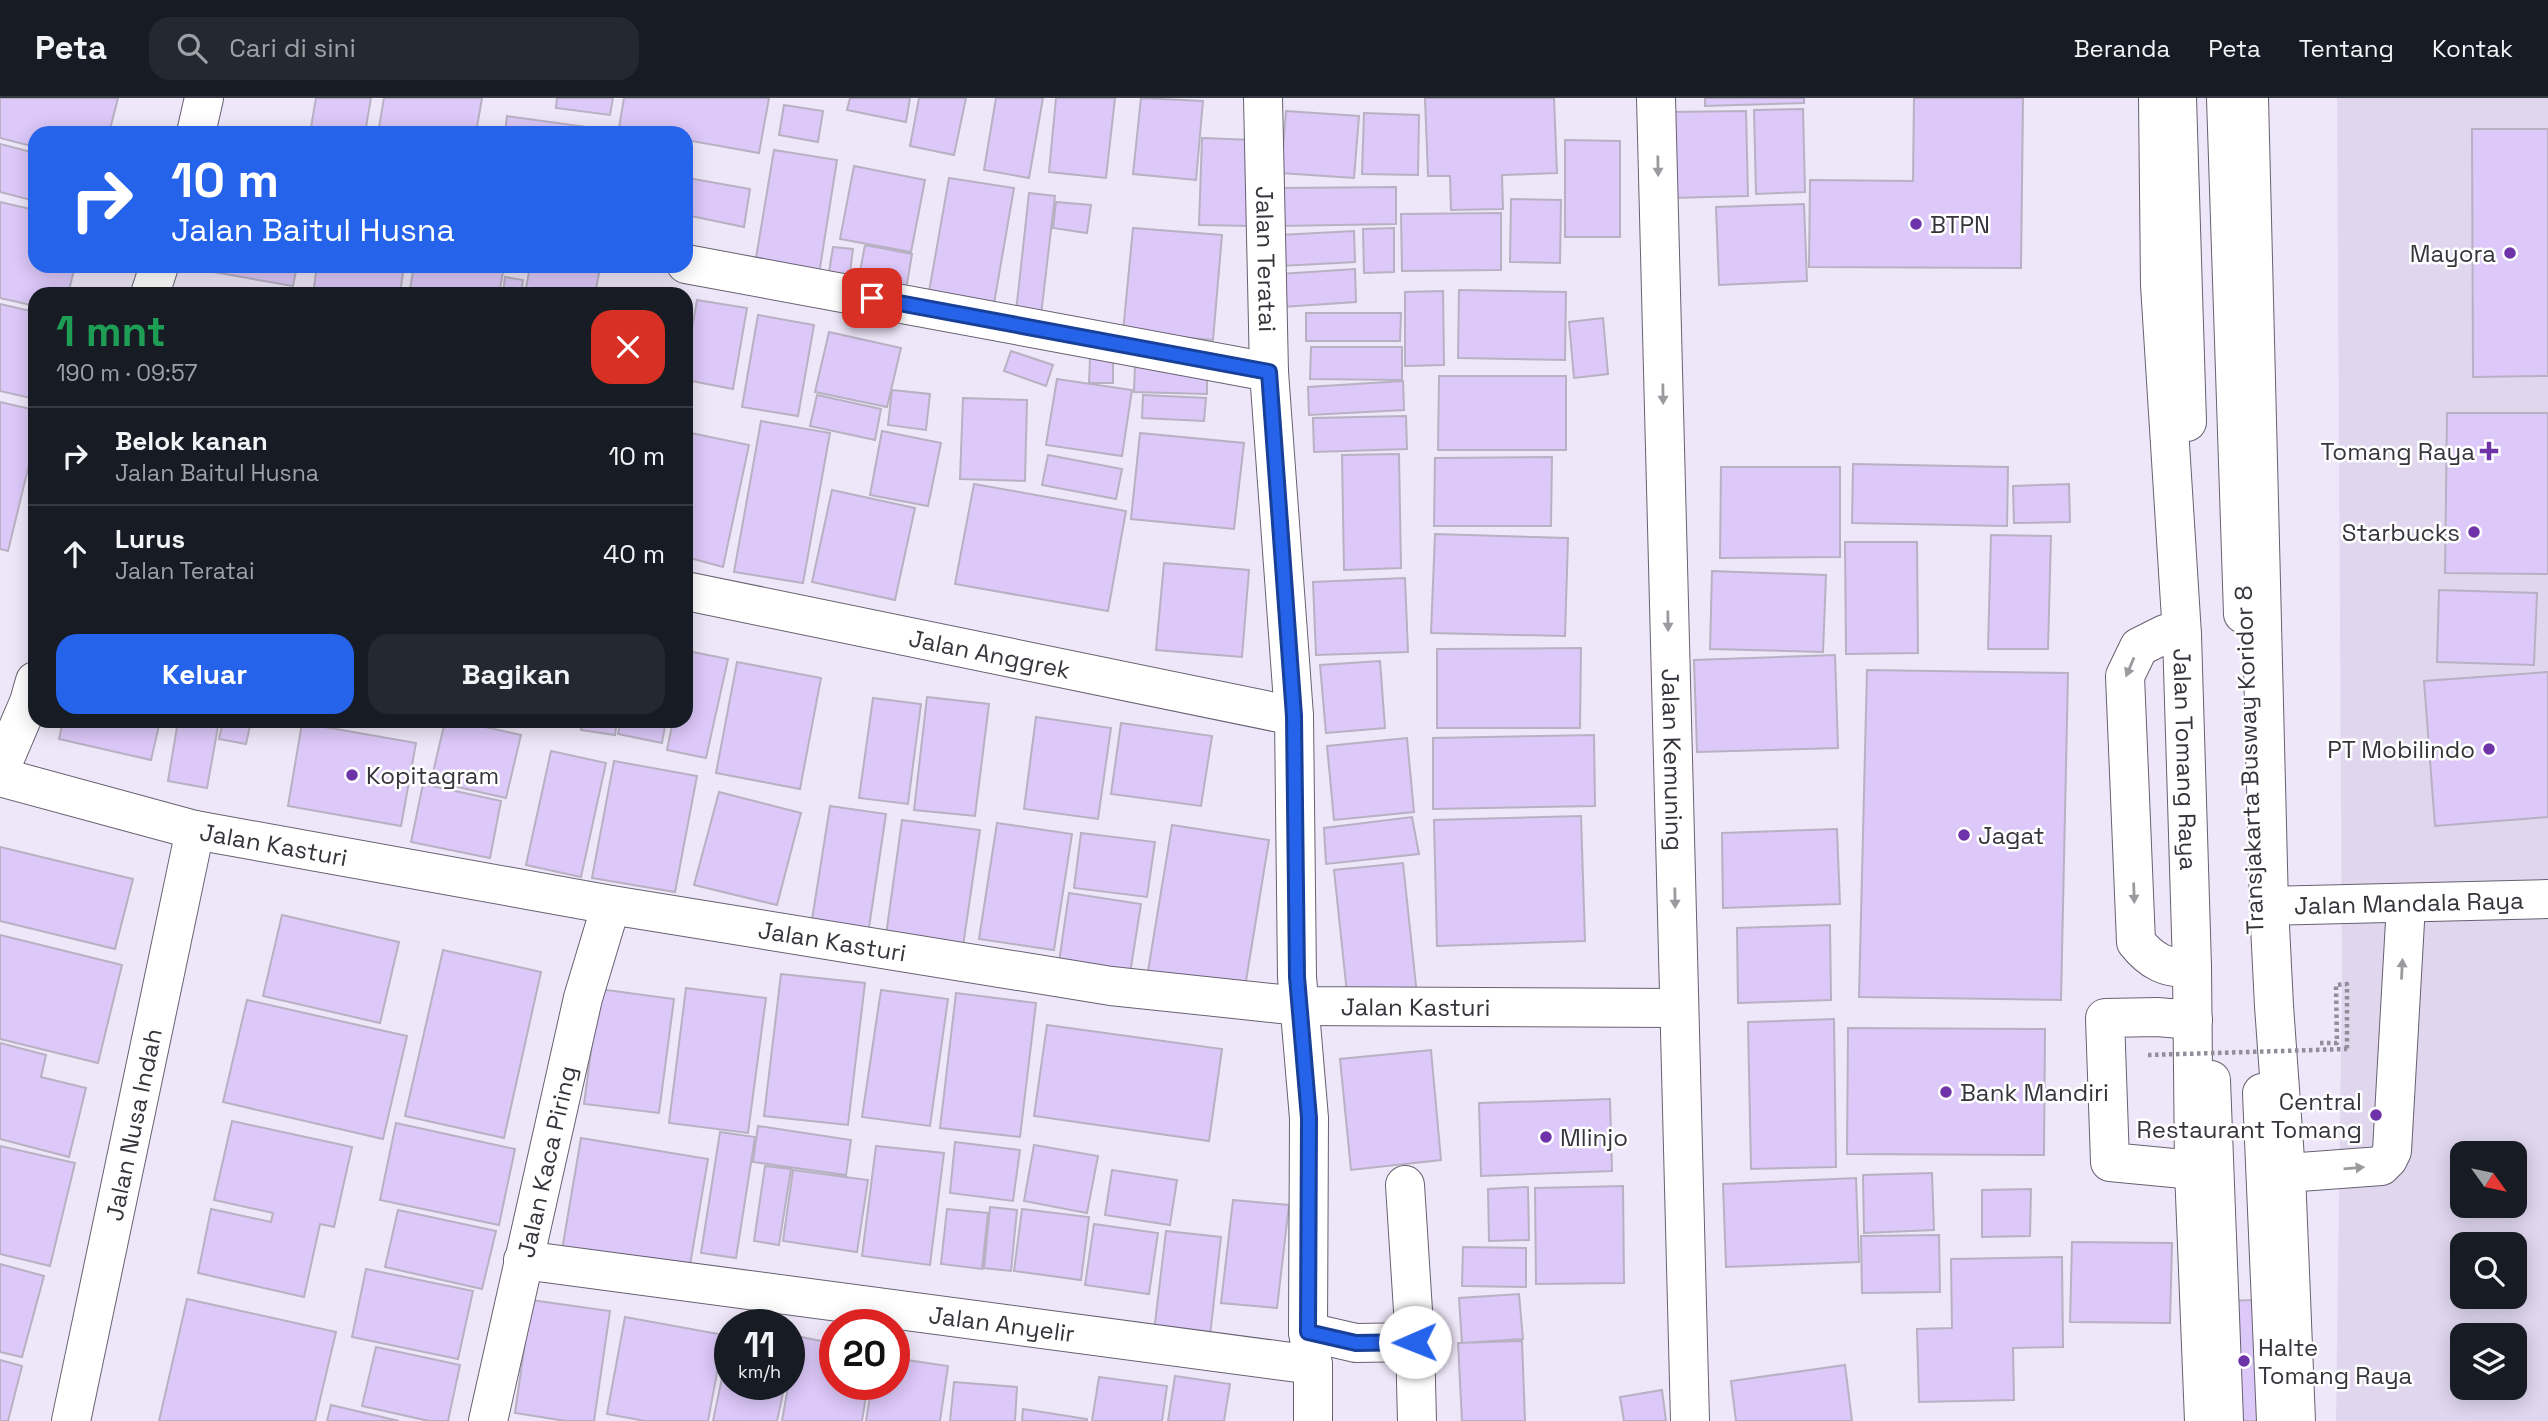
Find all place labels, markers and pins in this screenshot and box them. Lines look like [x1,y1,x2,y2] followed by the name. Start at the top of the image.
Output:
[1930,209,1990,240] place label: BTPN
[1908,216,1924,232] marker: BTPN
[2410,238,2496,269] place label: Mayora
[2502,245,2518,261] marker: Mayora
[842,268,902,328] pin
[2321,436,2475,467] place label: Tomang Raya
[2481,443,2497,459] marker: Tomang Raya
[2342,517,2460,548] place label: Starbucks
[2466,524,2482,540] marker: Starbucks
[2327,734,2475,765] place label: PT Mobilindo
[2481,741,2497,757] marker: PT Mobilindo
[366,760,499,791] place label: Kopitagram
[344,767,360,783] marker: Kopitagram
[1978,820,2045,851] place label: Jagat
[1956,827,1972,843] marker: Jagat
[1960,1077,2109,1108] place label: Bank Mandiri
[1938,1084,1954,1100] marker: Bank Mandiri
[2137,1086,2362,1145] place label: Central Restaurant Tomang
[2368,1107,2384,1123] marker: Central Restaurant Tomang
[1560,1122,1628,1153] place label: Mlinjo
[1538,1129,1554,1145] marker: Mlinjo
[2258,1332,2413,1391] place label: Halte Tomang Raya
[2236,1353,2252,1369] marker: Halte Tomang Raya

